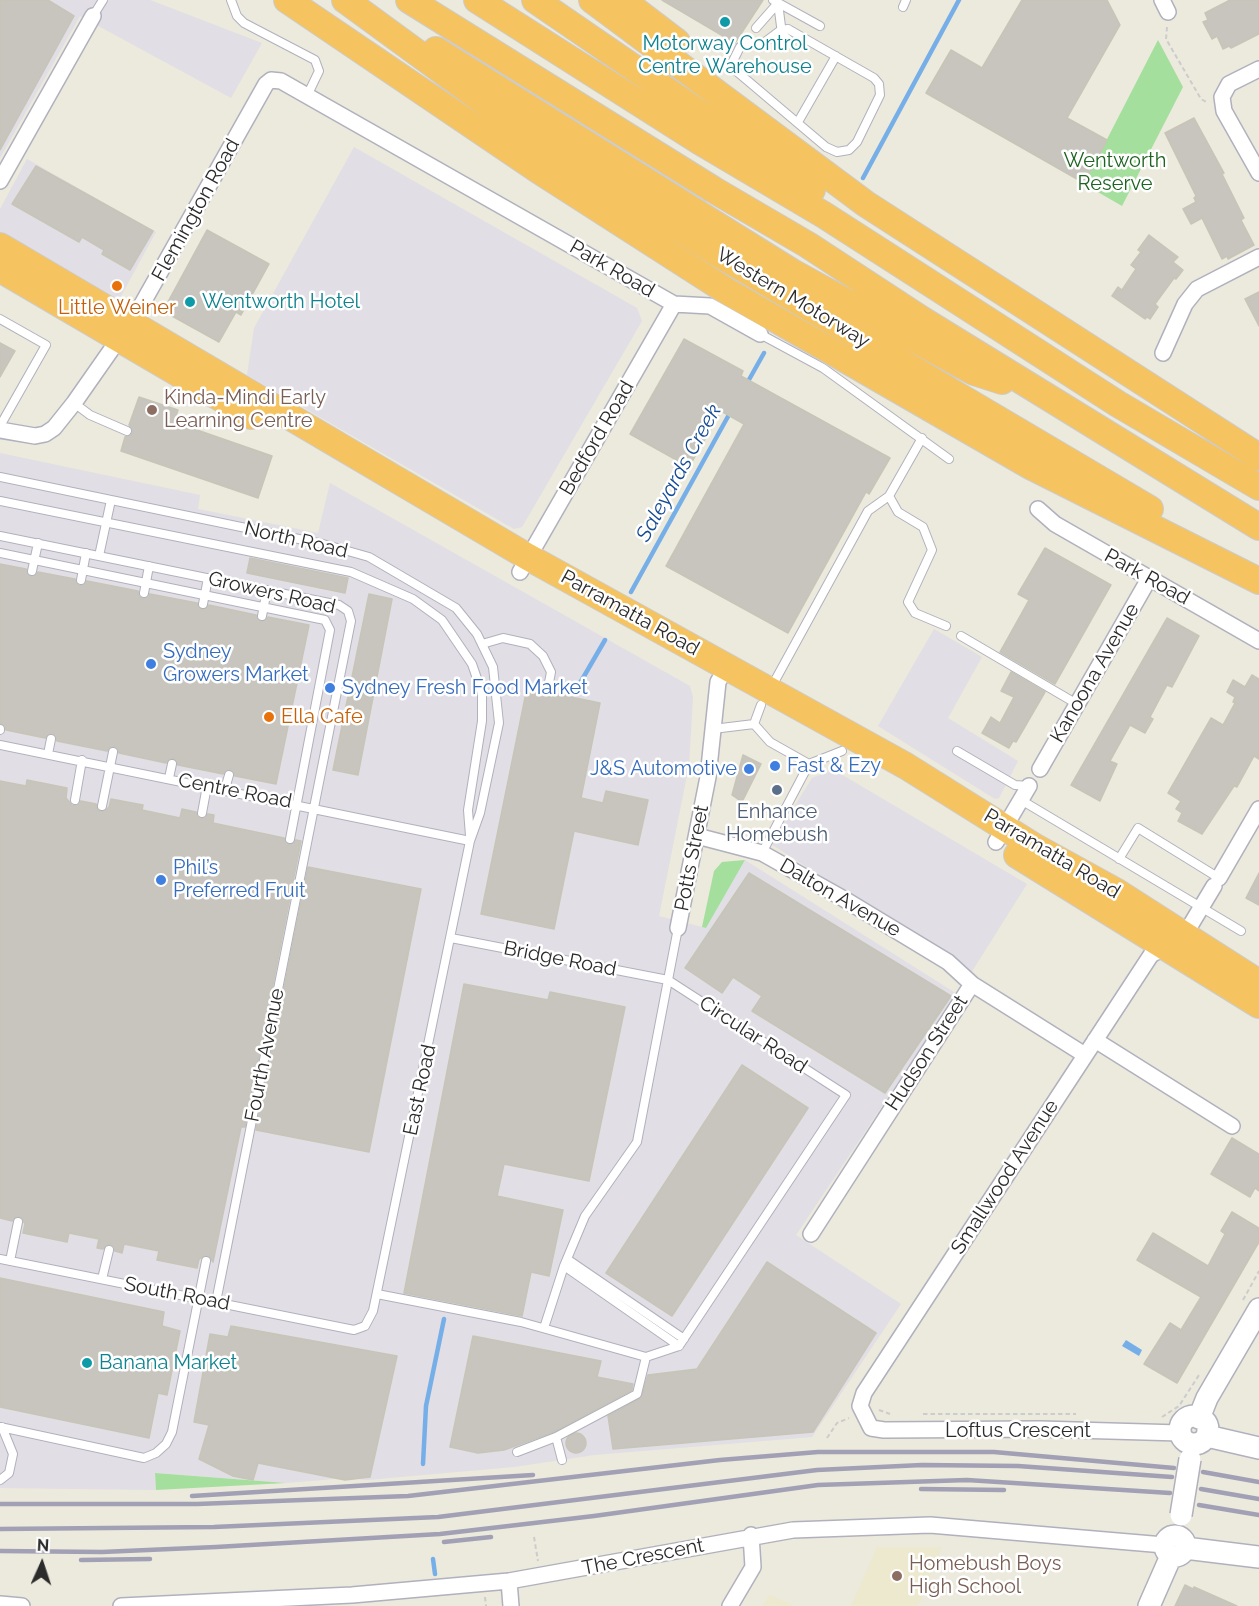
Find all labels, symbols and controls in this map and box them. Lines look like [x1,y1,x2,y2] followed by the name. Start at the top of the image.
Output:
[718,15,732,29] marker: Motorway Control Centre Warehouse
[638,32,812,79] place label: Motorway Control Centre Warehouse
[147,135,245,285] street label: Flemington Road
[1064,149,1166,196] park label: Wentworth Reserve
[565,235,659,303] street label: Park Road
[712,243,874,353] street label: Western Motorway
[110,279,124,293] marker: Little Weiner
[202,290,360,314] place label: Wentworth Hotel
[183,295,197,309] marker: Wentworth Hotel
[58,296,176,320] place label: Little Weiner
[555,377,639,499] street label: Bedford Road
[164,386,326,433] place label: Kinda-Mindi Early Learning Centre
[631,400,727,546] water label: Saleyards Creek
[145,403,159,417] marker: Kinda-Mindi Early Learning Centre
[242,516,350,564] street label: North Road
[1100,544,1194,610] street label: Park Road
[557,565,703,661] street label: Parramatta Road
[206,567,338,619] street label: Growers Road
[1045,599,1145,747] street label: Kanoona Avenue
[163,640,309,687] place label: Sydney Growers Market
[144,657,158,671] marker: Sydney Growers Market
[342,676,588,700] place label: Sydney Fresh Food Market
[323,681,337,695] marker: Sydney Fresh Food Market
[281,705,363,729] place label: Ella Cafe
[262,710,276,724] marker: Ella Cafe
[787,754,881,778] place label: Fast & Ezy
[590,757,737,781] place label: J&S Automotive
[768,759,782,773] marker: Fast & Ezy
[742,762,756,776] marker: J&S Automotive
[176,768,294,814] street label: Centre Road
[770,783,784,797] marker: Enhance Homebush
[726,800,828,847] place label: Enhance Homebush
[670,803,714,913] street label: Potts Street
[980,804,1124,904] street label: Parramatta Road
[775,854,905,942] street label: Dalton Avenue
[173,856,306,903] place label: Phil’s Preferred Fruit
[154,873,168,887] marker: Phil’s Preferred Fruit
[502,936,618,982] street label: Bridge Road
[240,986,290,1124] street label: Fourth Avenue
[694,991,812,1079] street label: Circular Road
[881,991,973,1115] street label: Hudson Street
[399,1042,441,1138] street label: East Road
[946,1095,1064,1259] street label: Smallwood Avenue
[122,1272,232,1316] street label: South Road
[99,1351,237,1375] place label: Banana Market
[80,1356,94,1370] marker: Banana Market
[945,1419,1091,1443] street label: Loftus Crescent
[580,1533,706,1581] street label: The Crescent
[12,1534,72,1594] north arrow
[36,1536,50,1555] text: N
[909,1552,1061,1599] place label: Homebush Boys High School
[890,1569,904,1583] marker: Homebush Boys High School

